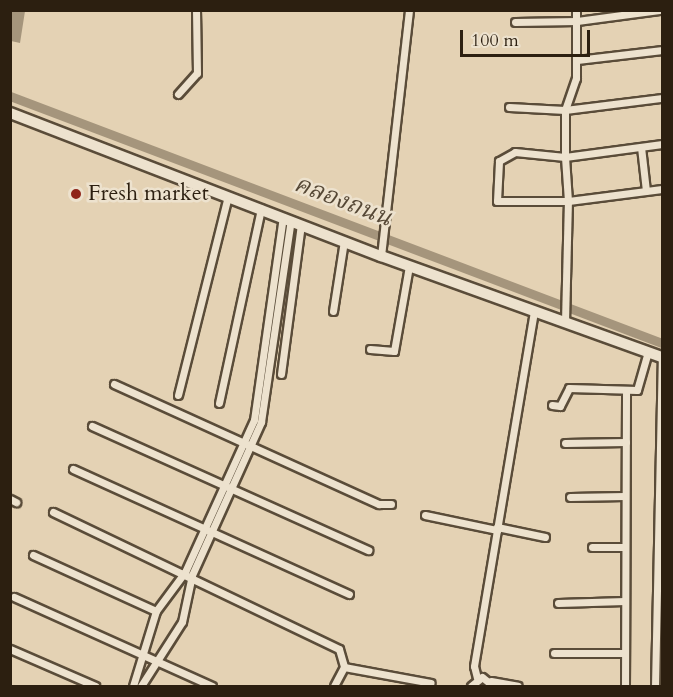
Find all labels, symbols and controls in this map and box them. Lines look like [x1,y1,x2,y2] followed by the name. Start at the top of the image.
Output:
[463,18,594,56] scale bar
[471,28,519,53] text: 100 m
[290,169,396,233] water label: คลองถนน
[88,181,209,207] place label: Fresh market
[69,187,83,201] marker: Fresh market

